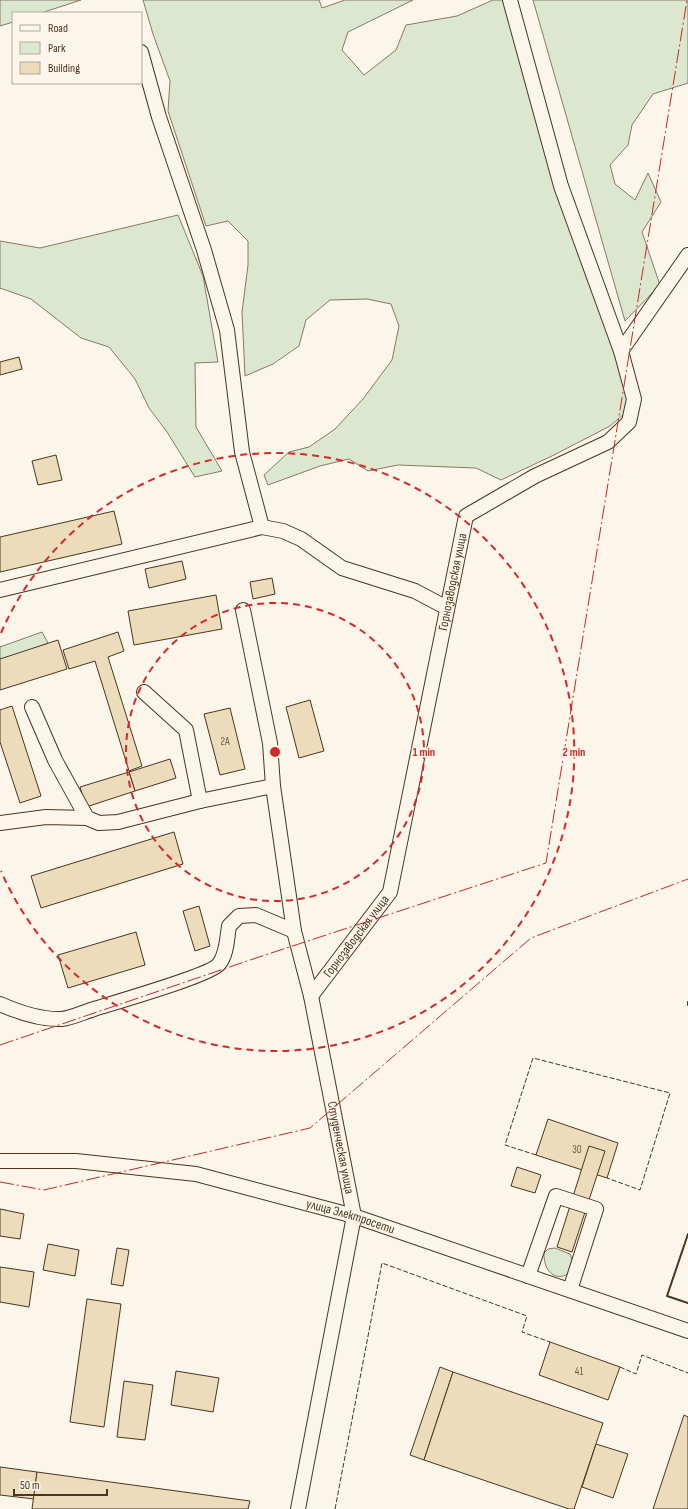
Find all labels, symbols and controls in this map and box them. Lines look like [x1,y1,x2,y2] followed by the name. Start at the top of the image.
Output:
[12,12,142,84] legend
[48,21,68,36] text: Road
[48,41,66,56] text: Park
[48,61,80,76] text: Building
[435,532,470,632] street label: Горнозаводская улица
[220,735,230,748] house number: 2А
[268,745,282,759] centre of rings
[413,745,435,760] text: 1 min
[563,745,585,760] text: 2 min
[320,892,393,981] street label: Горнозаводская улица
[324,1100,357,1195] street label: Студенческая улица
[572,1143,582,1156] house number: 30
[305,1196,397,1237] street label: улица Электросети
[575,1365,583,1378] house number: 41
[14,1471,107,1497] scale bar
[20,1478,40,1493] text: 50 m

